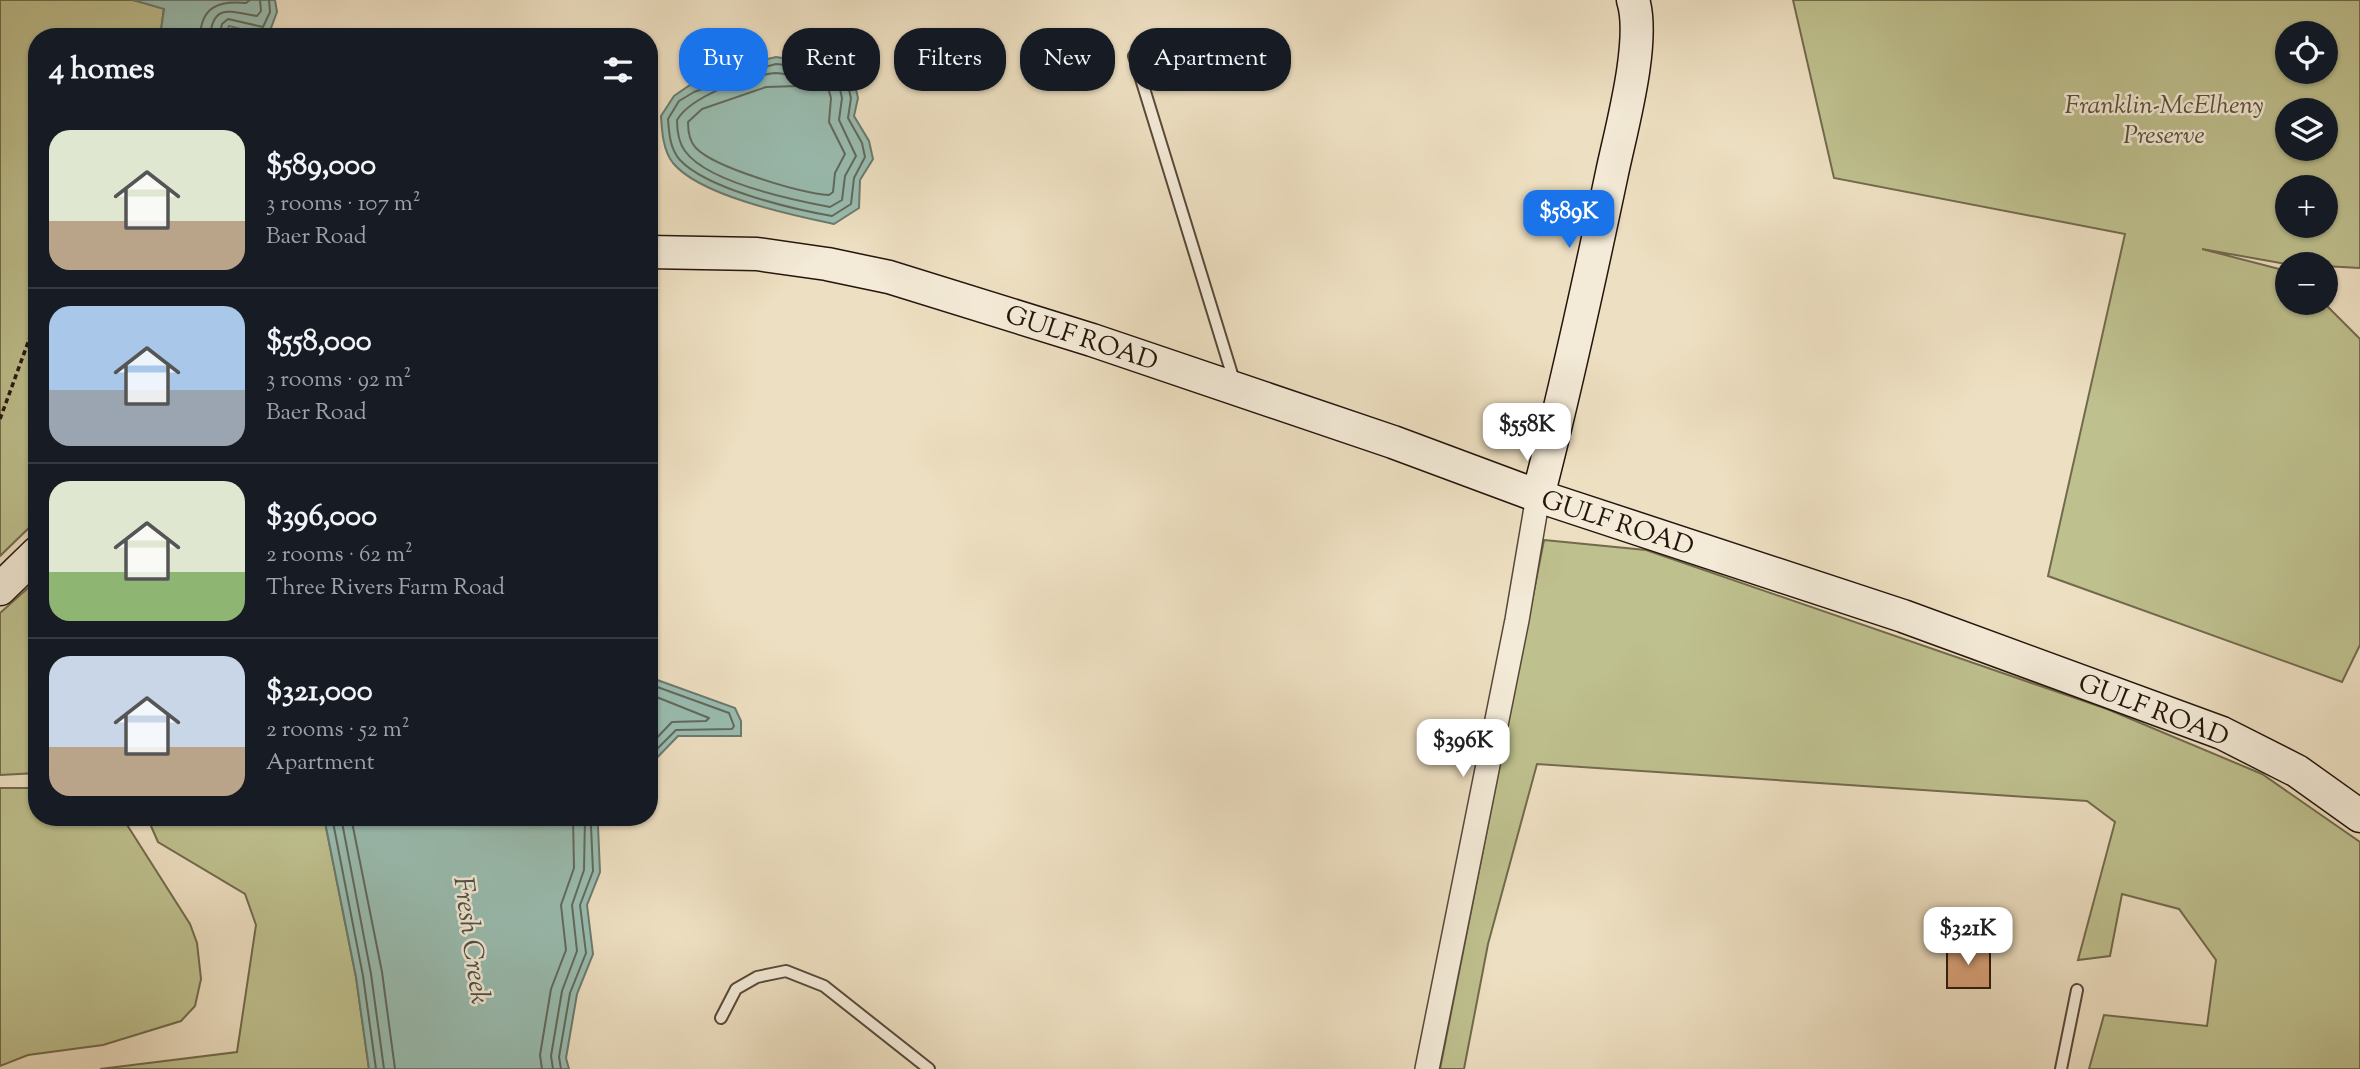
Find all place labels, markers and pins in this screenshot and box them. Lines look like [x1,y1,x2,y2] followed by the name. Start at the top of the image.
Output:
[1520,190,1618,250] pin: $589K
[1478,404,1576,463] pin: $558K
[1414,720,1512,779] pin: $396K
[1919,908,2017,967] pin: $321K

